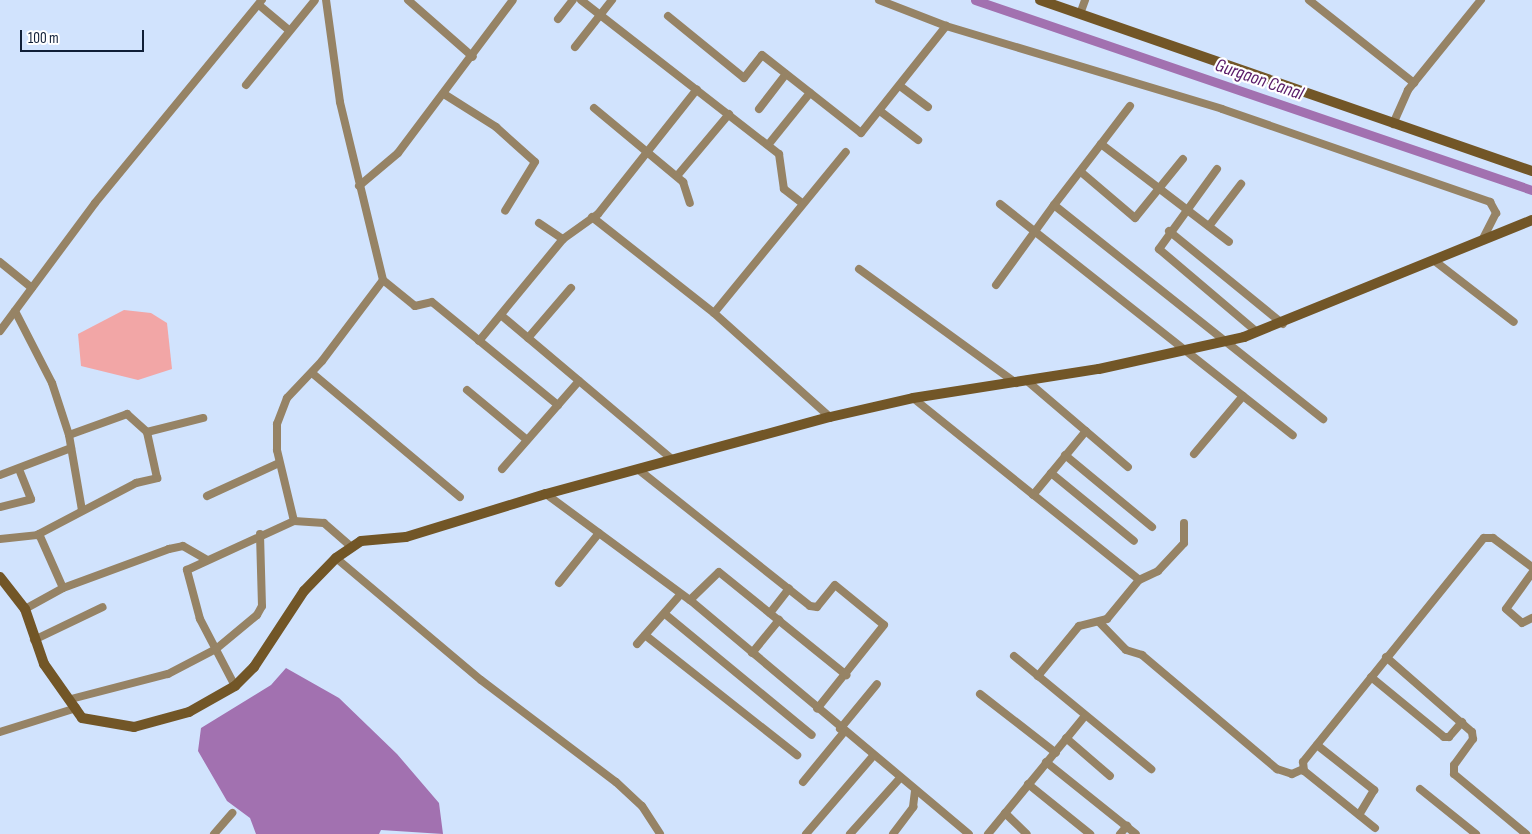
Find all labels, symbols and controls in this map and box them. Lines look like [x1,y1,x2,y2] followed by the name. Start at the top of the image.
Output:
[22,20,146,52] scale bar
[28,29,59,48] text: 100 m
[1212,54,1306,106] water label: Gurgaon Canal

